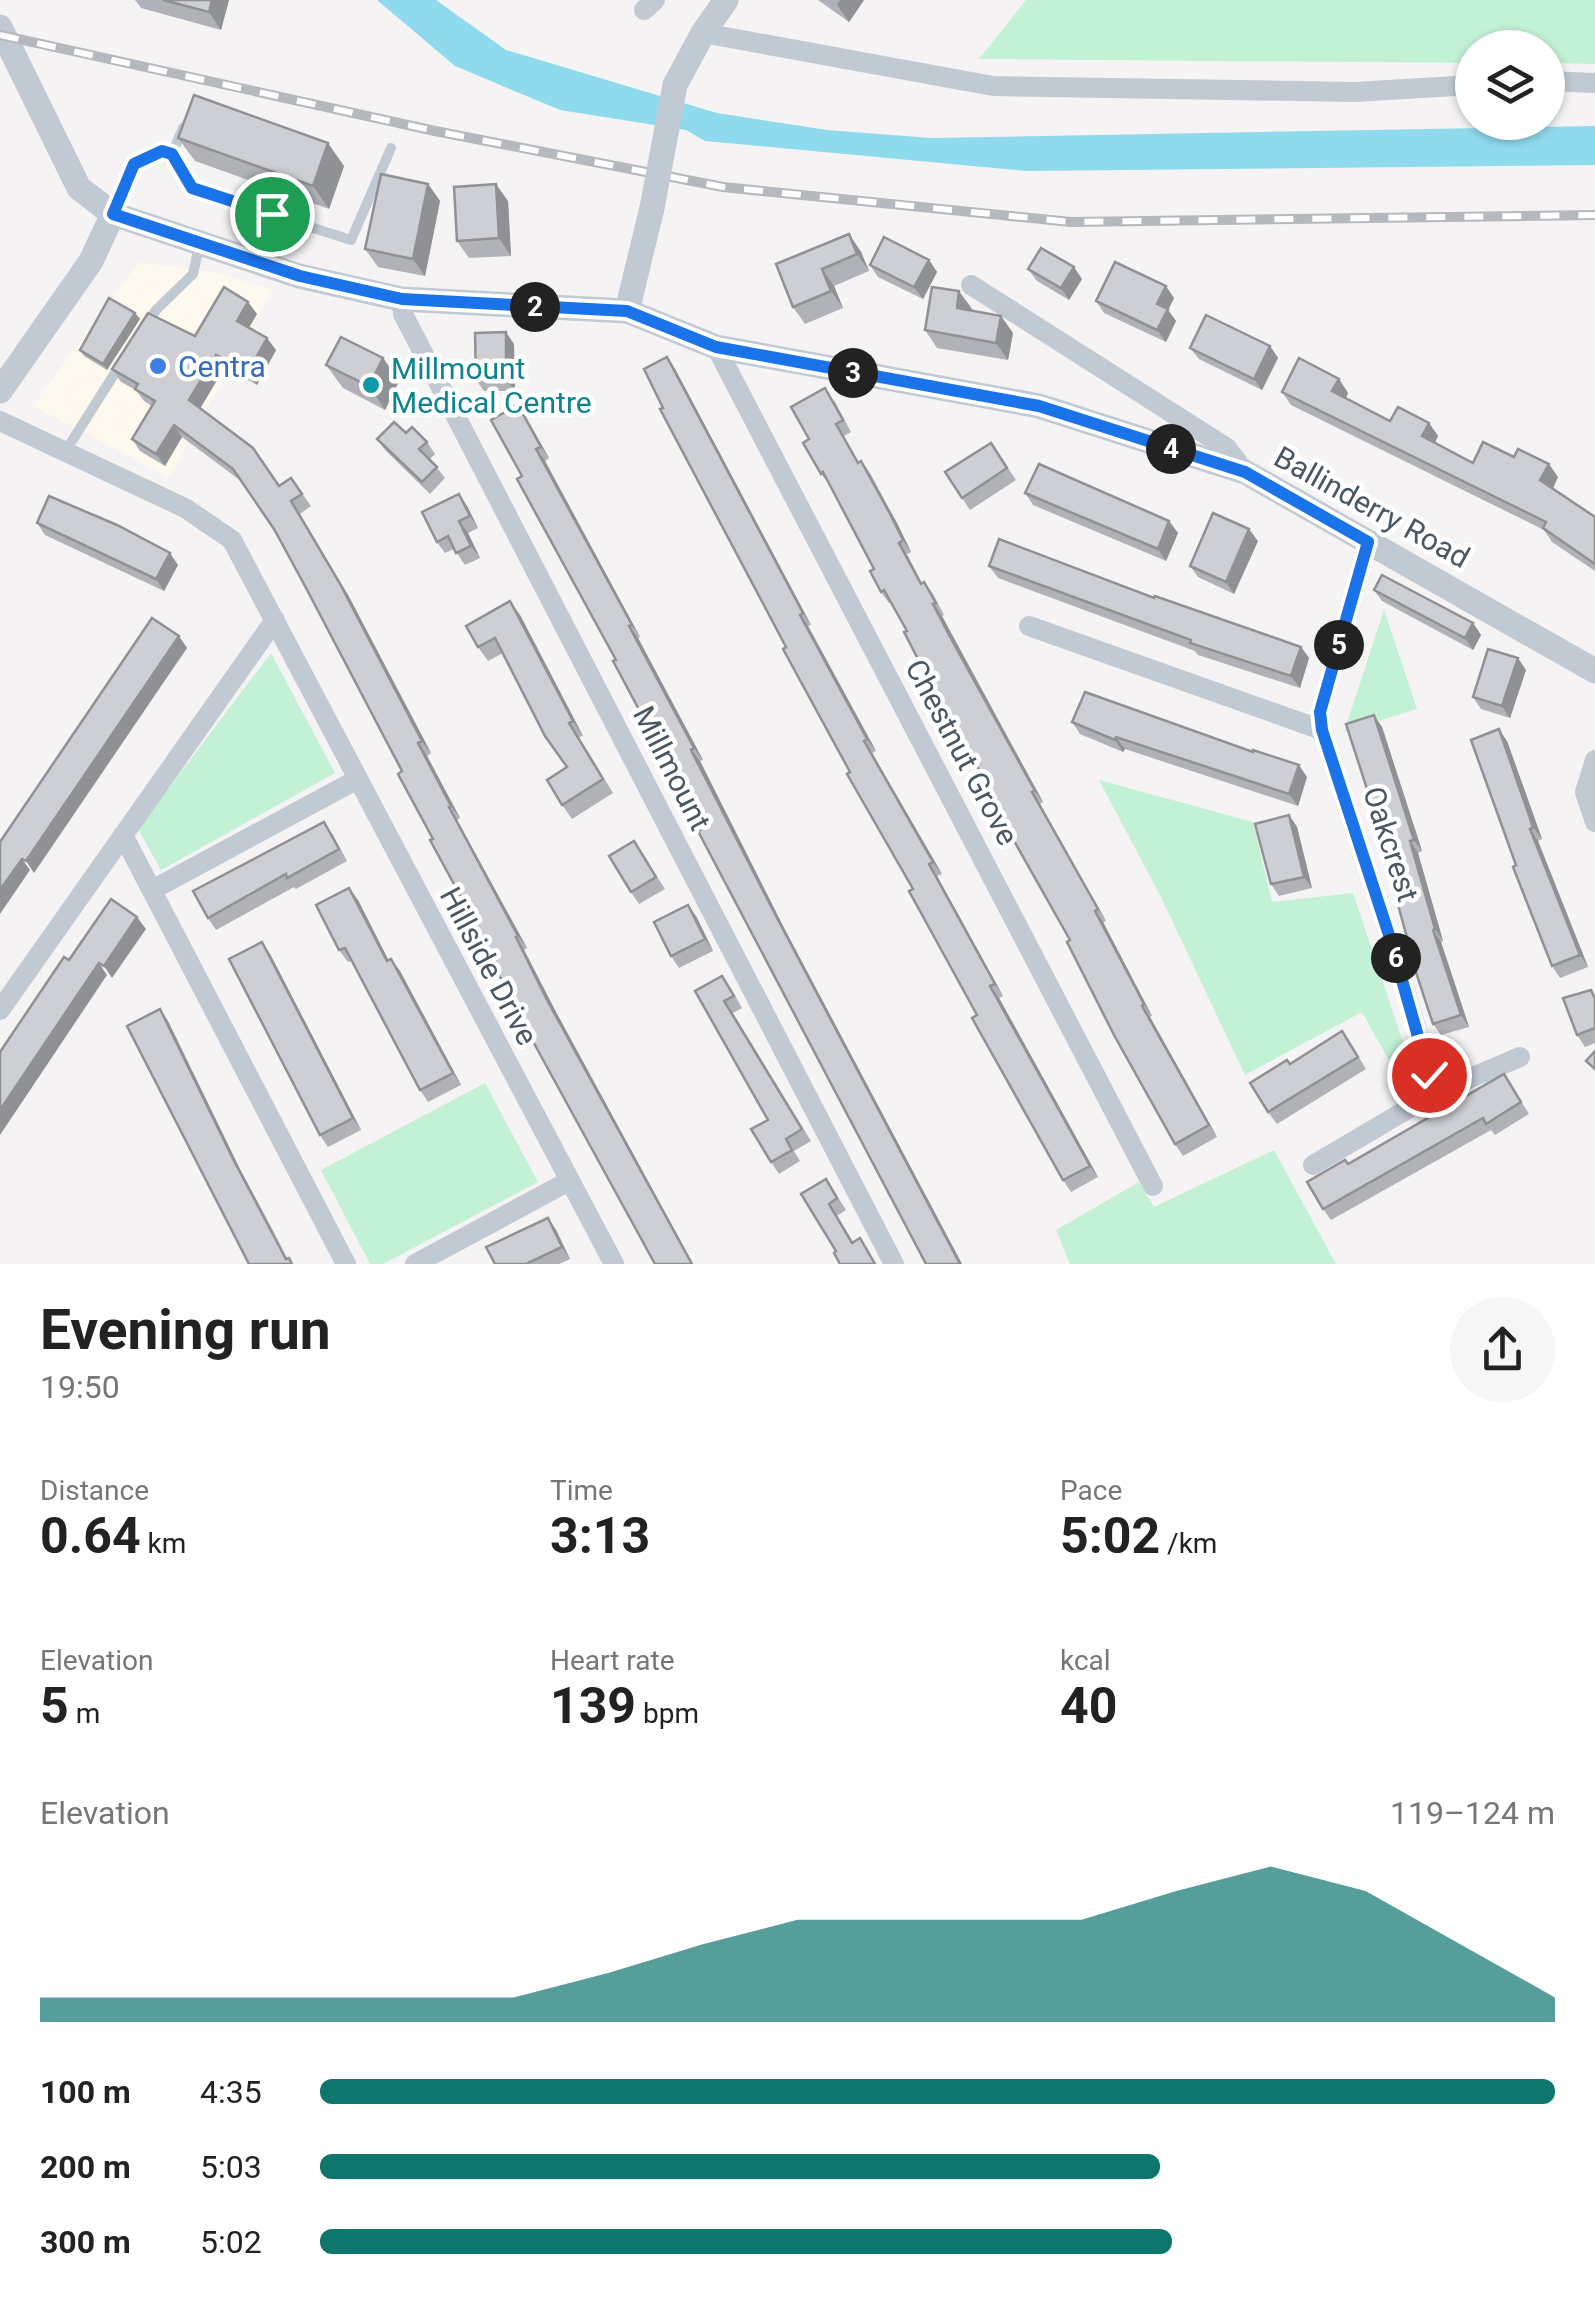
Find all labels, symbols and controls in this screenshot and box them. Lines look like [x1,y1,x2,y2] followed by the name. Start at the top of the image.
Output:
[1455,30,1565,140] map controls
[1455,30,1565,140] button: layers
[230,172,315,257] pin
[245,187,300,242] icon: arrive
[510,282,560,332] pin: 2
[527,290,543,323] text: 2
[828,348,878,398] pin: 3
[178,349,266,384] place label: Centra
[391,351,592,420] place label: Millmount Medical Centre
[147,355,169,377] marker: Centra
[845,356,861,389] text: 3
[360,374,382,396] marker: Millmount Medical Centre
[1146,424,1196,474] pin: 4
[1163,432,1179,465] text: 4
[1268,439,1476,575] street label: Ballinderry Road
[1314,620,1364,670] pin: 5
[1331,628,1347,661] text: 5
[898,653,1026,851] street label: Chestnut Grove
[626,700,718,836] street label: Millmount
[1356,782,1426,906] street label: Oakcrest
[433,881,545,1051] street label: Hillside Drive
[1371,933,1421,983] pin: 6
[1388,941,1404,974] text: 6
[1387,1033,1472,1118] pin
[1402,1048,1457,1103] icon: check
[1450,1297,1555,1402] button: share
[40,1298,331,1362] text: Evening run
[40,1368,120,1406] text: 19:50
[40,1474,149,1507] text: Distance
[550,1474,613,1507] text: Time
[1060,1474,1122,1507] text: Pace
[40,1507,141,1565] text: 0.64
[550,1507,650,1565] text: 3:13
[1060,1507,1160,1565] text: 5:02
[141,1527,186,1560] text: km
[1160,1527,1217,1560] text: /km
[40,1644,153,1677] text: Elevation
[550,1644,675,1677] text: Heart rate
[1060,1644,1111,1677] text: kcal
[40,1677,69,1735] text: 5
[550,1677,636,1735] text: 139
[1060,1677,1117,1735] text: 40
[69,1697,100,1730] text: m
[636,1697,699,1730] text: bpm
[40,1794,170,1832] text: Elevation
[1390,1794,1555,1832] text: 119–124 m
[40,2073,131,2111] text: 100 m
[200,2073,262,2111] text: 4:35
[40,2148,131,2186] text: 200 m
[200,2148,262,2186] text: 5:03
[40,2223,131,2261] text: 300 m
[200,2223,262,2261] text: 5:02

